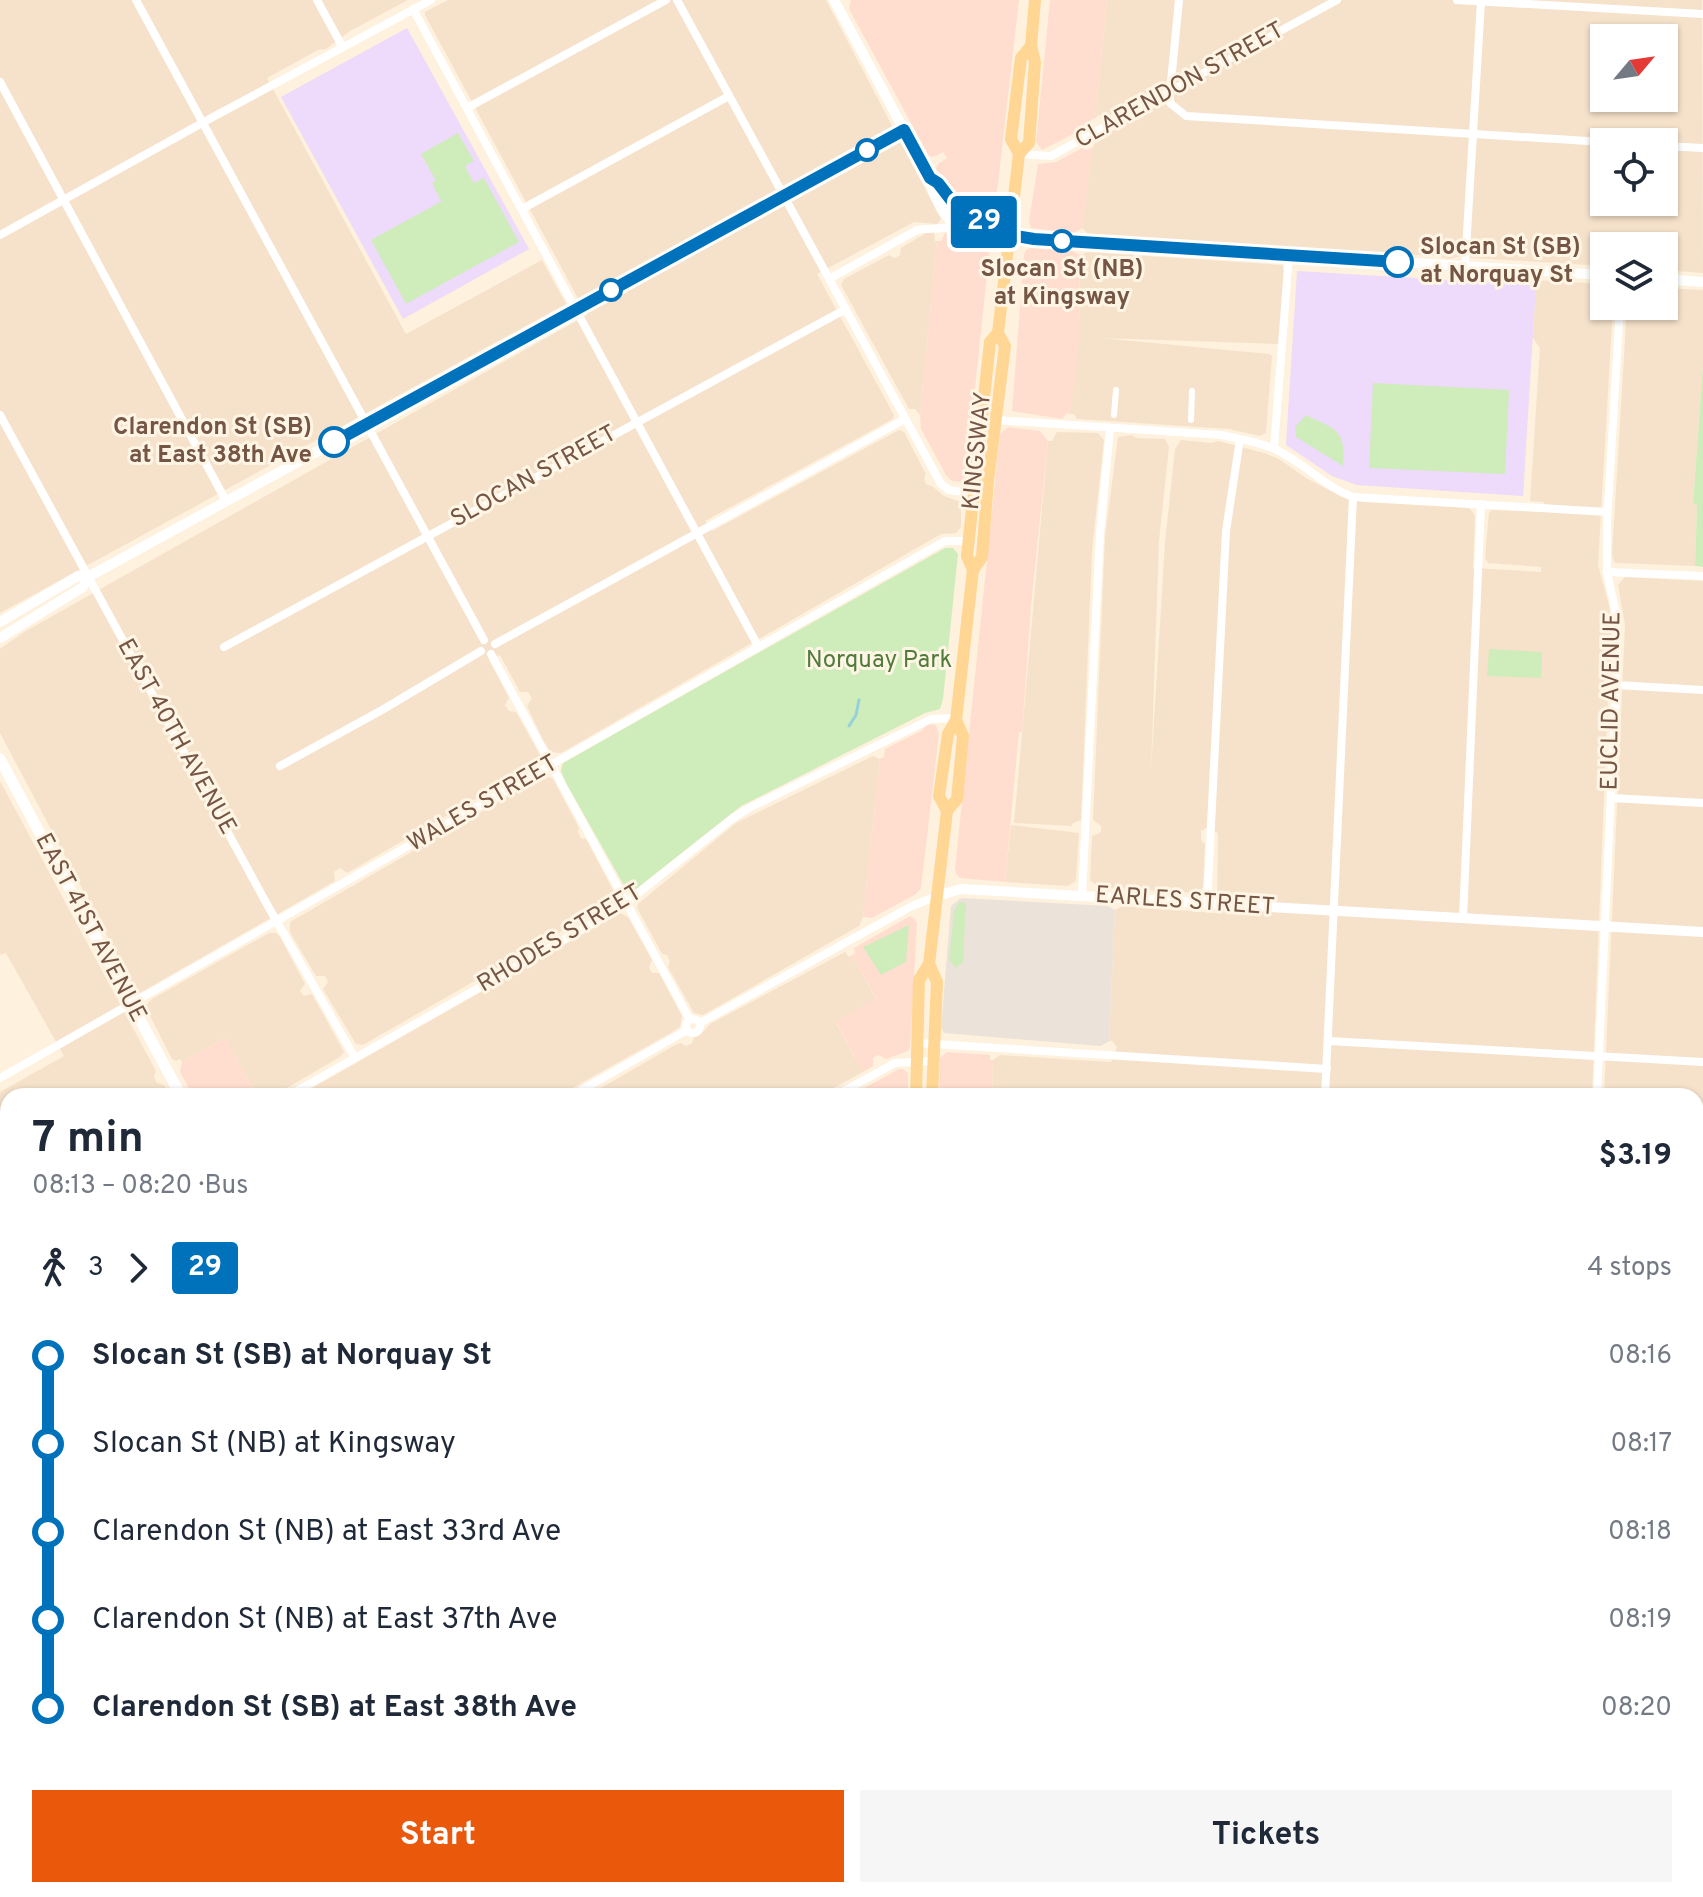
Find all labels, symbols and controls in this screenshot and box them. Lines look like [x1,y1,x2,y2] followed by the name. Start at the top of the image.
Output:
[1070,16,1290,156] street label: CLARENDON STREET
[1590,24,1678,112] north arrow
[1590,24,1678,320] map controls
[1590,128,1678,216] button: locate
[856,139,878,161] unlabelled marker
[948,196,1020,248] line badge: 29
[967,204,1001,240] text: 29
[1051,230,1073,252] marker: Slocan St (NB) at Kingsway
[1590,232,1678,320] button: layers
[1420,233,1581,291] place label: Slocan St (SB) at Norquay St
[1383,247,1413,277] marker: Slocan St (SB) at Norquay St
[980,255,1144,313] place label: Slocan St (NB) at Kingsway
[600,279,622,301] unlabelled marker
[957,391,999,511] street label: KINGSWAY
[113,413,312,471] place label: Clarendon St (SB) at East 38th Ave
[446,419,622,535] street label: SLOCAN STREET
[319,427,349,457] marker: Clarendon St (SB) at East 38th Ave
[1595,611,1629,791] street label: EUCLID AVENUE
[110,634,242,840] street label: EAST 40TH AVENUE
[806,646,952,676] park label: Norquay Park
[402,749,564,859] street label: WALES STREET
[28,828,152,1028] street label: EAST 41ST AVENUE
[472,878,648,1000] street label: RHODES STREET
[1094,881,1276,923] street label: EARLES STREET
[32,1112,144,1168] text: 7 min
[1599,1138,1672,1175] text: $3.19
[32,1170,248,1203] text: 08:13 – 08:20 · Bus
[32,1246,76,1290] icon: walk
[116,1246,160,1290] icon: forward
[188,1250,222,1286] text: 29
[88,1252,104,1285] text: 3
[1587,1252,1672,1285] text: 4 stops
[92,1338,492,1375] text: Slocan St (SB) at Norquay St
[1608,1340,1672,1373] text: 08:16
[92,1426,456,1463] text: Slocan St (NB) at Kingsway
[1610,1428,1672,1461] text: 08:17
[92,1514,561,1551] text: Clarendon St (NB) at East 33rd Ave
[1608,1516,1672,1549] text: 08:18
[92,1602,557,1639] text: Clarendon St (NB) at East 37th Ave
[1608,1604,1672,1637] text: 08:19
[92,1690,577,1727] text: Clarendon St (SB) at East 38th Ave
[1601,1692,1672,1725] text: 08:20
[32,1790,844,1882] button: Start
[860,1790,1672,1882] button: Tickets

